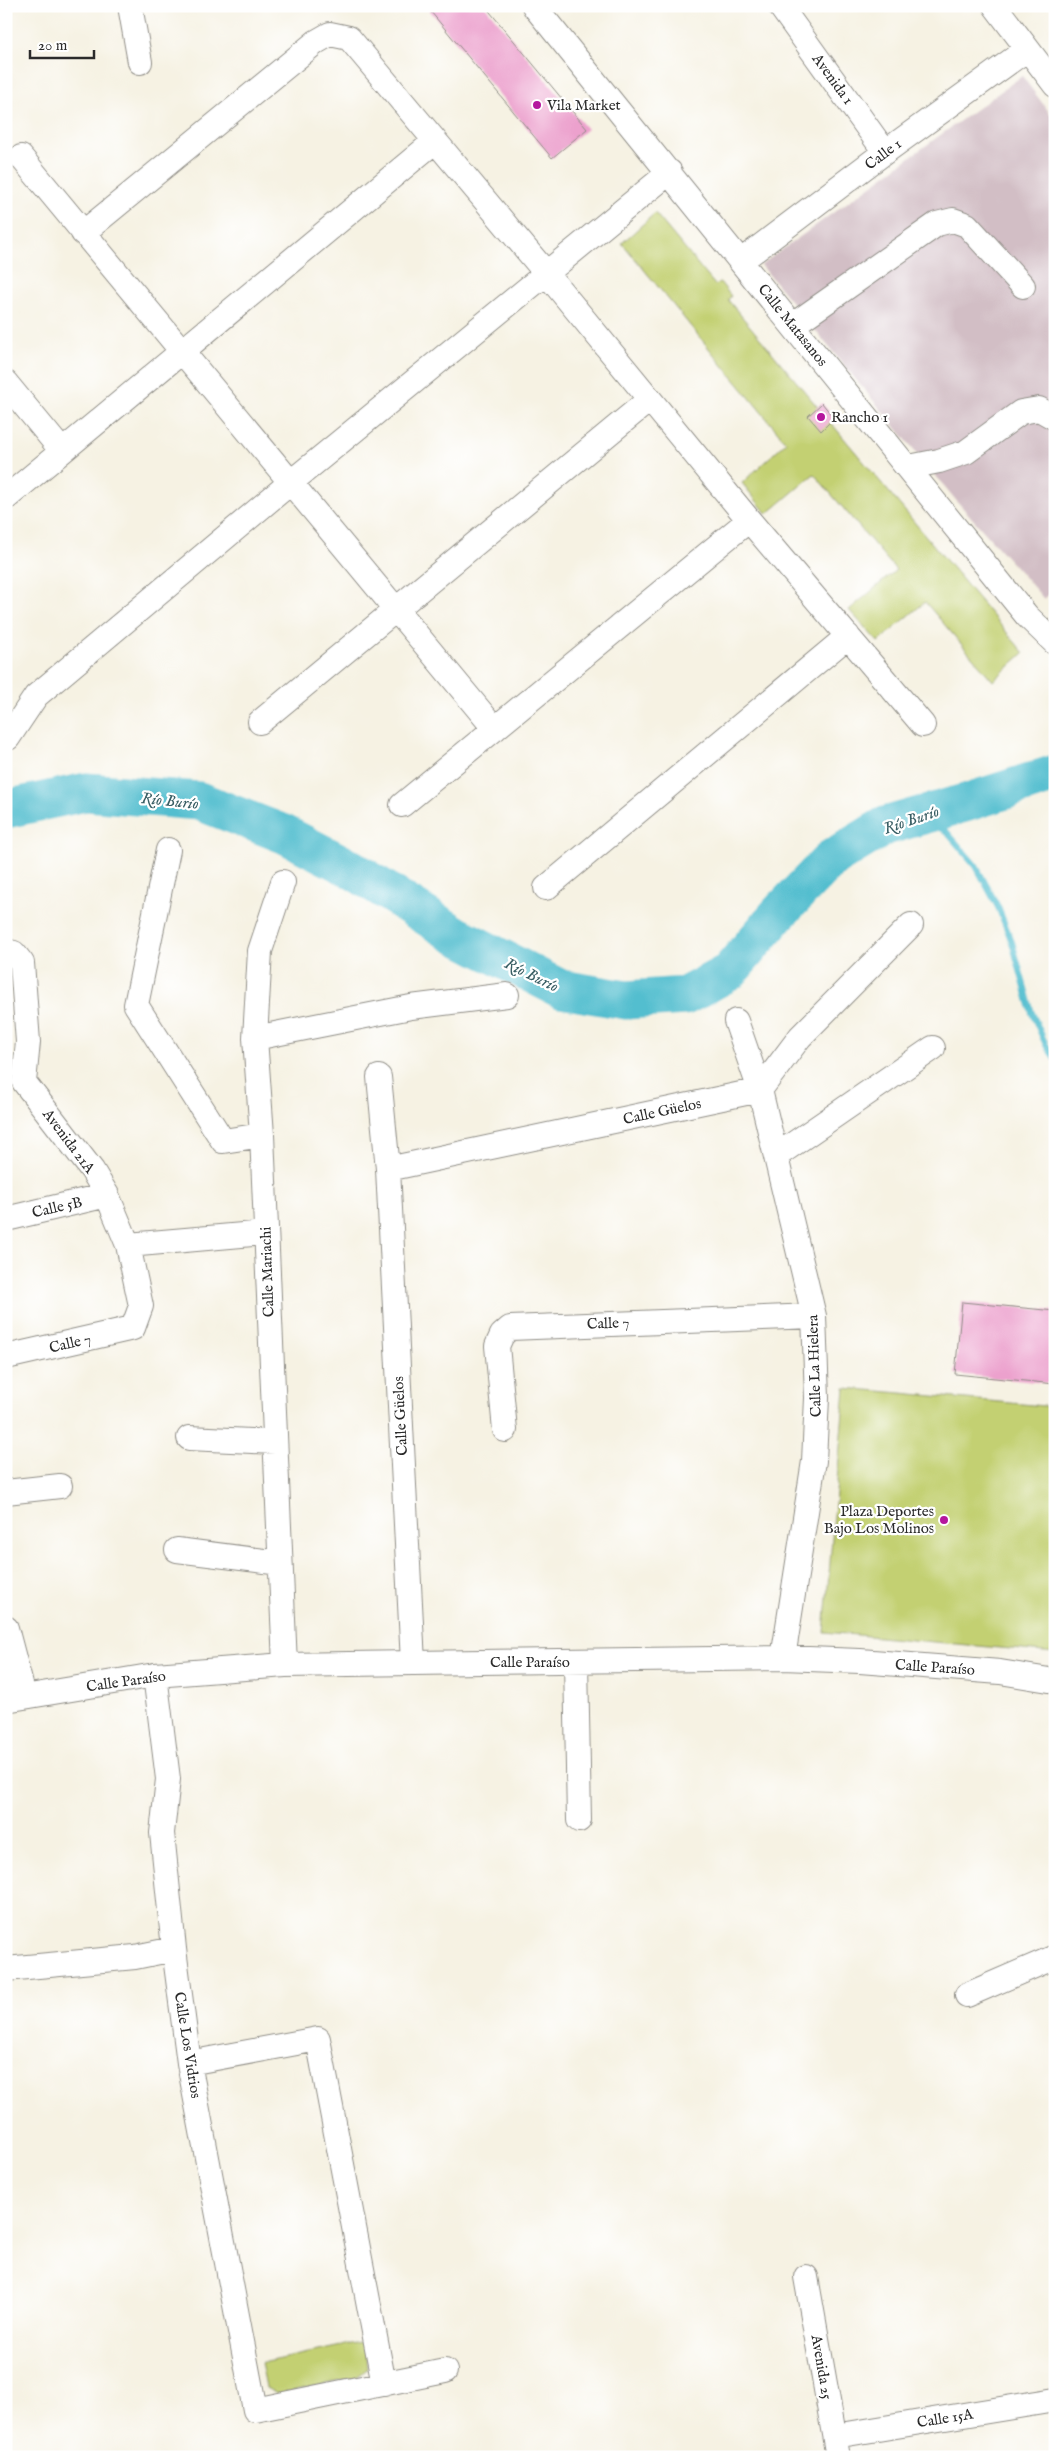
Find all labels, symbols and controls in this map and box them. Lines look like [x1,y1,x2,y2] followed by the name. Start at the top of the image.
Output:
[30,28,94,60] scale bar
[38,36,68,55] text: 20 m
[807,49,857,109] street label: Avenida 1
[546,96,621,115] place label: Vila Market
[531,99,543,111] marker: Vila Market
[861,134,905,174] street label: Calle 1
[753,280,832,370] street label: Calle Matasanos
[831,408,888,427] place label: Rancho 1
[815,411,827,423] marker: Rancho 1
[140,789,200,815] water label: Río Burío
[881,802,942,840] water label: Río Burío
[501,954,561,997] water label: Río Burío
[621,1094,703,1129] street label: Calle Güelos
[38,1105,99,1178] street label: Avenida 21A
[30,1192,84,1222] street label: Calle 5B
[256,1226,279,1318] street label: Calle Mariachi
[586,1313,630,1334] street label: Calle 7
[803,1314,826,1418] street label: Calle La Hielera
[47,1329,93,1358] street label: Calle 7
[389,1376,412,1456] street label: Calle Güelos
[824,1502,934,1538] place label: Plaza Deportes Bajo Los Molinos
[938,1514,950,1526] marker: Plaza Deportes Bajo Los Molinos
[490,1653,570,1672] street label: Calle Paraíso
[894,1655,975,1680] street label: Calle Paraíso
[85,1667,167,1696] street label: Calle Paraíso
[170,1990,205,2100] street label: Calle Los Vidrios
[806,2332,837,2401] street label: Avenida 25
[916,2405,975,2432] street label: Calle 15A

